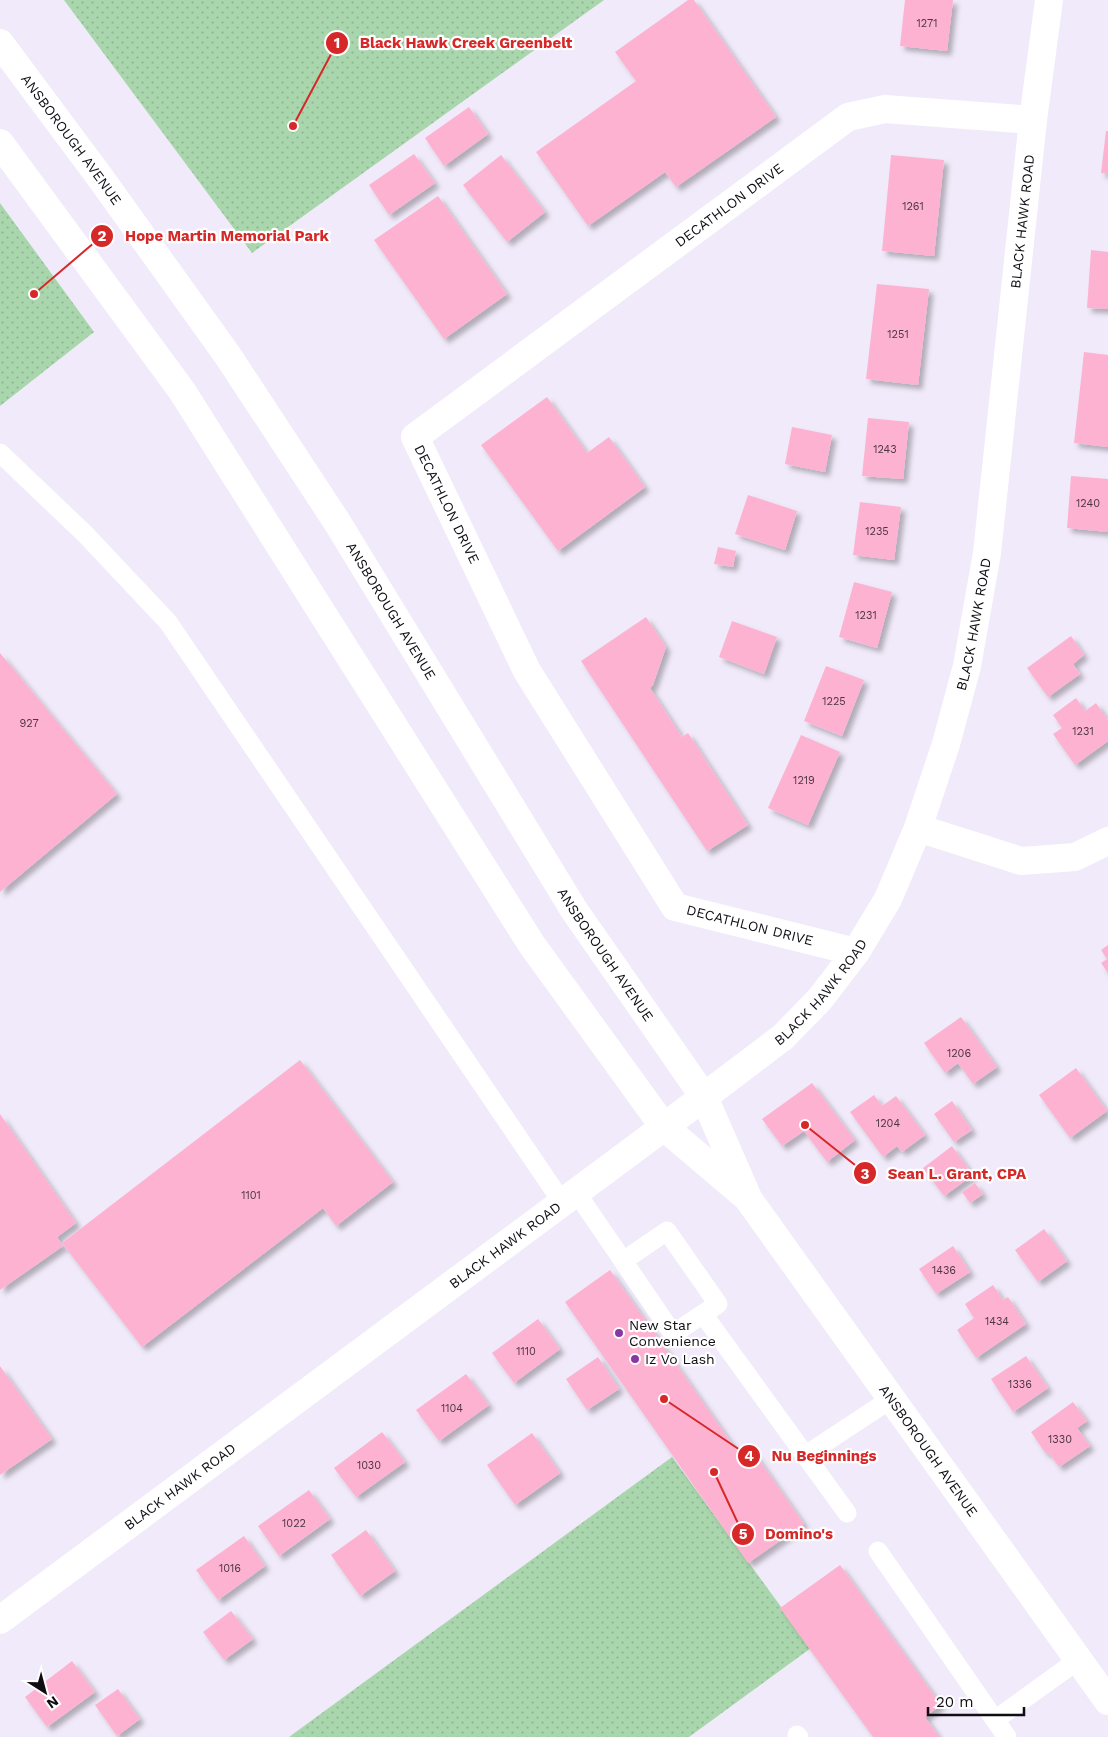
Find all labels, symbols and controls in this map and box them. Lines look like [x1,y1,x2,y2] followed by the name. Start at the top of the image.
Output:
[917,17,937,30] house number: 1271
[325,28,583,58] callout: Black Hawk Creek Greenbelt
[334,34,340,52] text: 1
[360,34,573,52] text: Black Hawk Creek Greenbelt
[18,71,125,208] street label: ANSBOROUGH AVENUE
[1007,153,1037,289] street label: BLACK HAWK ROAD
[672,160,786,250] street label: DECATHLON DRIVE
[902,200,924,213] house number: 1261
[90,221,339,251] callout: Hope Martin Memorial Park
[98,227,107,245] text: 2
[125,227,330,245] text: Hope Martin Memorial Park
[887,328,909,341] house number: 1251
[411,442,483,566] street label: DECATHLON DRIVE
[873,443,897,456] house number: 1243
[1076,497,1100,510] house number: 1240
[865,525,889,538] house number: 1235
[343,539,439,683] street label: ANSBOROUGH AVENUE
[953,557,994,692] street label: BLACK HAWK ROAD
[855,609,877,622] house number: 1231
[822,695,846,708] house number: 1225
[19,717,39,730] house number: 927
[1072,725,1094,738] house number: 1231
[793,774,815,787] house number: 1219
[554,885,657,1024] street label: ANSBOROUGH AVENUE
[685,901,815,949] street label: DECATHLON DRIVE
[771,936,870,1049] street label: BLACK HAWK ROAD
[947,1047,971,1060] house number: 1206
[876,1117,900,1130] house number: 1204
[852,1158,1036,1188] callout: Sean L. Grant, CPA
[861,1165,870,1183] text: 3
[888,1165,1027,1183] text: Sean L. Grant, CPA
[241,1189,261,1202] house number: 1101
[446,1198,564,1292] street label: BLACK HAWK ROAD
[932,1264,956,1277] house number: 1436
[985,1315,1009,1328] house number: 1434
[629,1317,716,1349] place label: New Star Convenience
[613,1327,625,1339] marker: New Star Convenience
[516,1345,536,1358] house number: 1110
[645,1351,715,1367] place label: Iz Vo Lash
[629,1353,641,1365] marker: Iz Vo Lash
[1008,1378,1032,1391] house number: 1336
[876,1382,981,1520] street label: ANSBOROUGH AVENUE
[441,1402,463,1415] house number: 1104
[1048,1433,1072,1446] house number: 1330
[121,1440,239,1533] street label: BLACK HAWK ROAD
[736,1441,886,1471] callout: Nu Beginnings
[744,1447,754,1465] text: 4
[771,1447,877,1465] text: Nu Beginnings
[357,1459,381,1472] house number: 1030
[282,1517,306,1530] house number: 1022
[730,1519,843,1549] callout: Domino's
[739,1525,748,1543] text: 5
[765,1525,833,1543] text: Domino's
[219,1562,241,1575] house number: 1016
[20,1667,70,1717] north arrow
[928,1684,1024,1716] scale bar
[44,1693,62,1712] text: N
[936,1693,974,1711] text: 20 m

